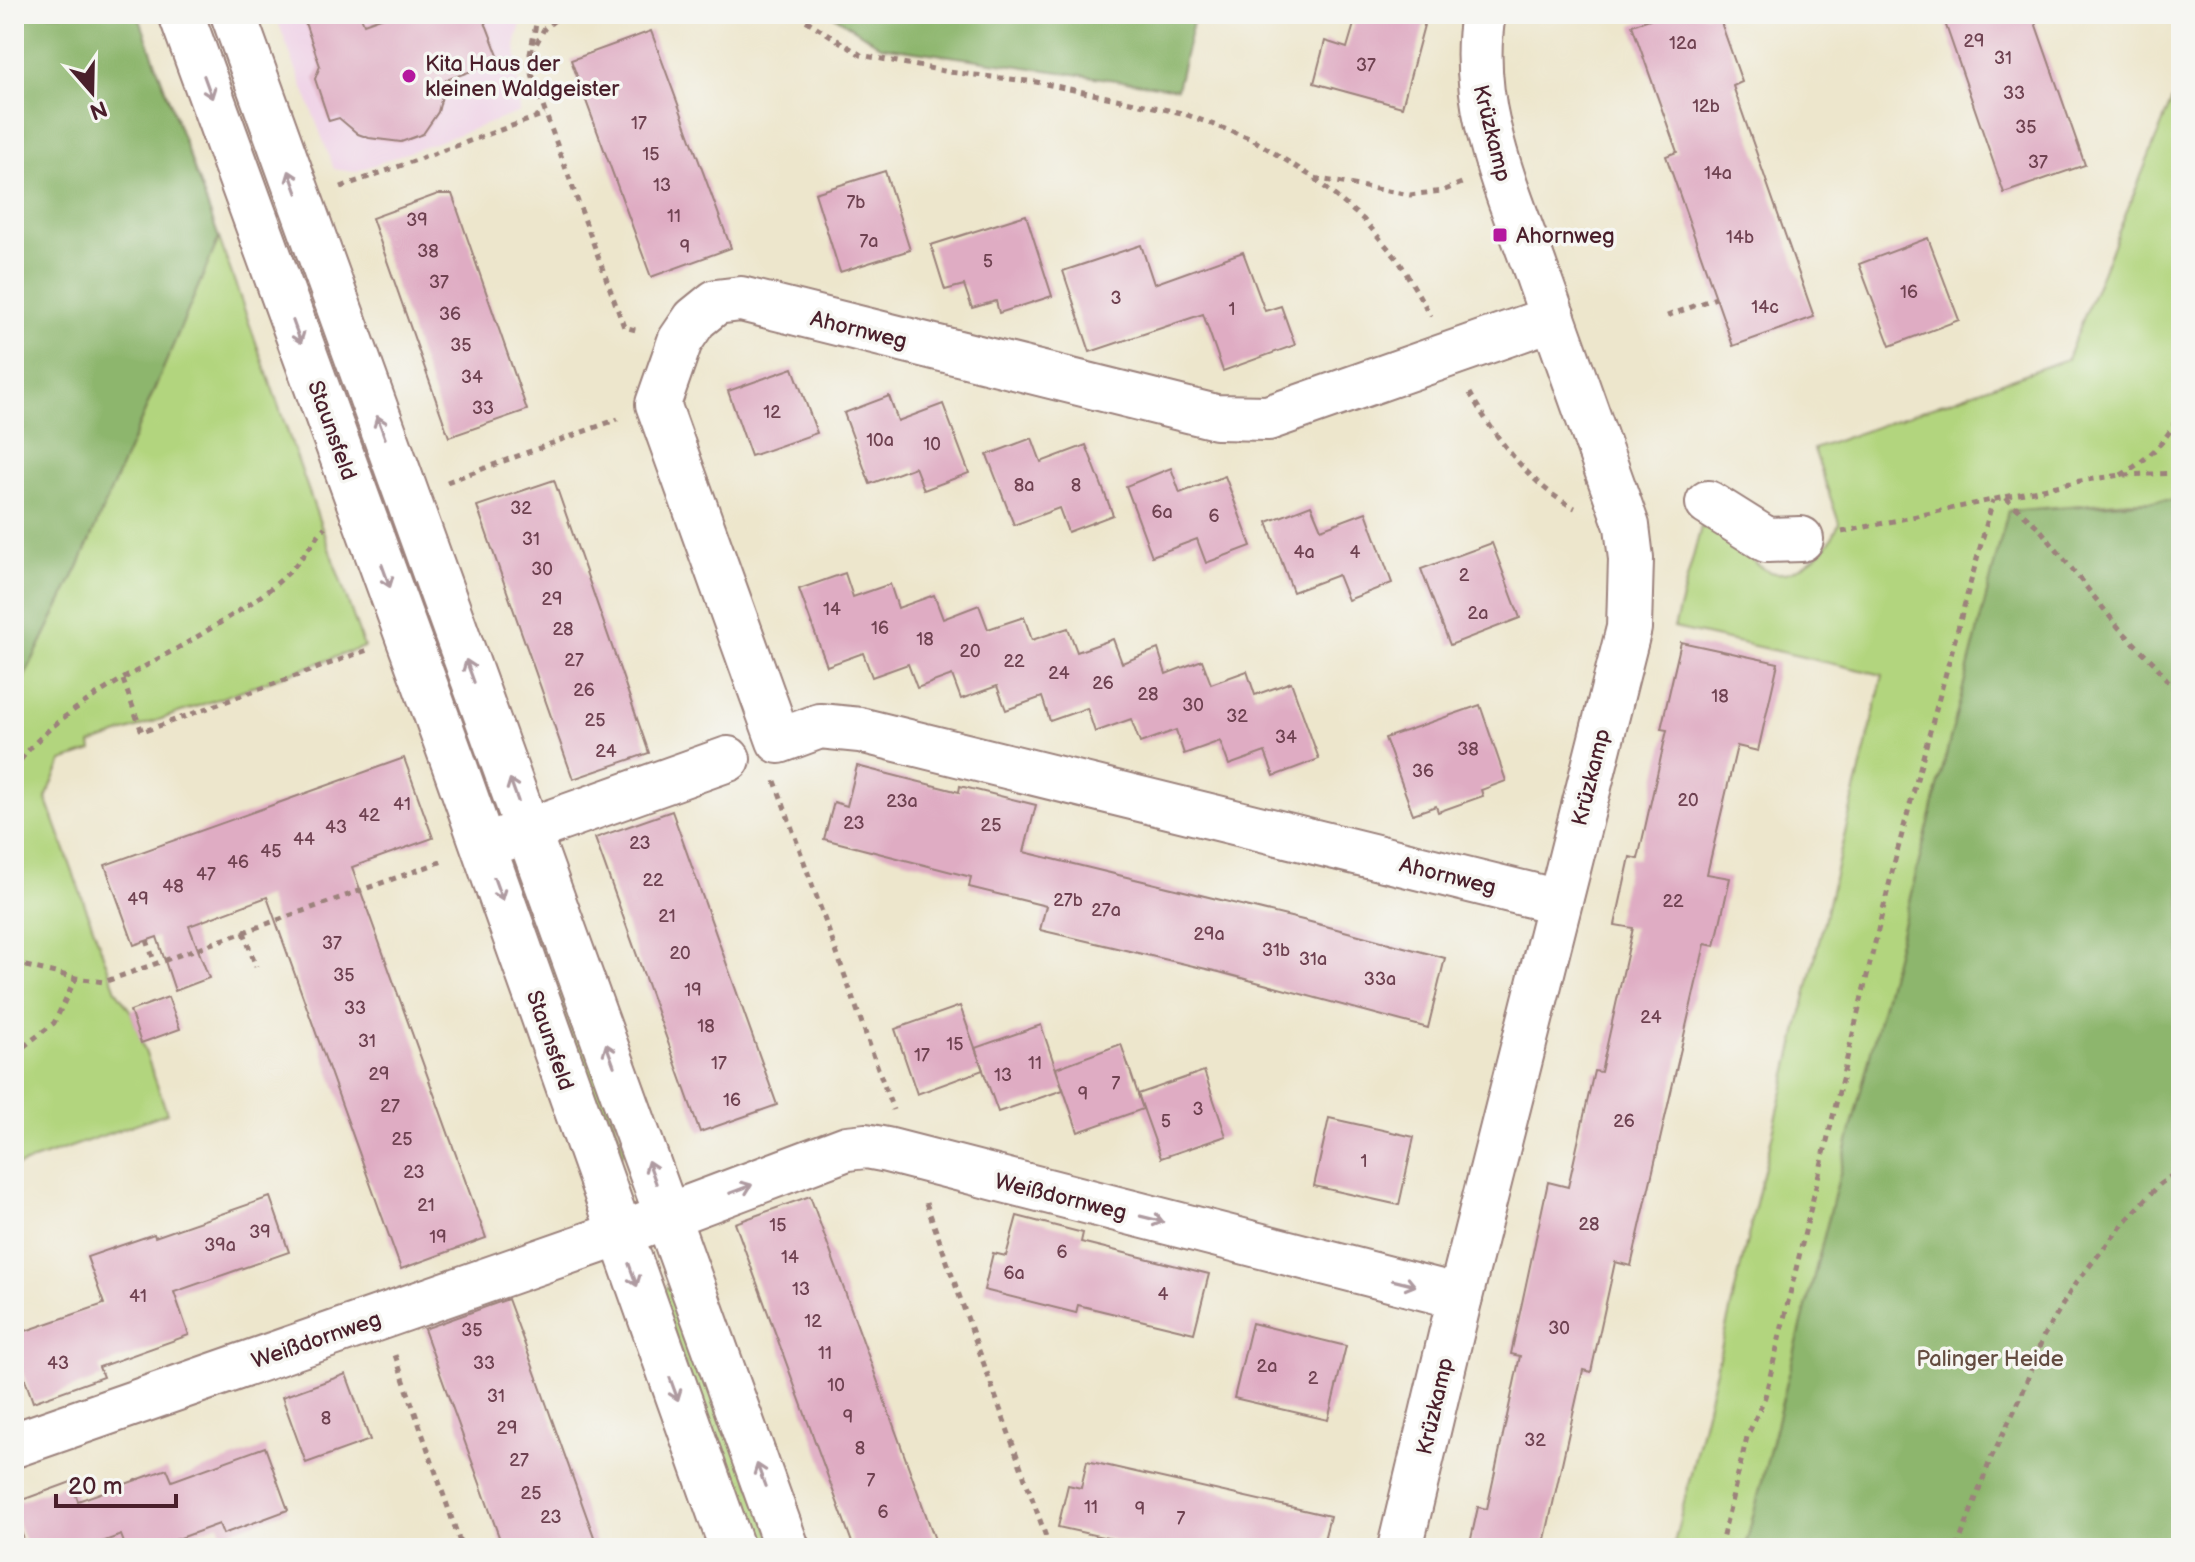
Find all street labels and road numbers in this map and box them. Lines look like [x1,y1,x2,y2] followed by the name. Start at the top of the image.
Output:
[1466,82,1517,185] street label: Krüzkamp
[808,305,910,355] street label: Ahornweg
[301,377,362,484] street label: Staunsfeld
[1566,726,1617,829] street label: Krüzkamp
[1397,851,1499,901] street label: Ahornweg
[520,987,579,1094] street label: Staunsfeld
[992,1168,1129,1227] street label: Weißdornweg
[248,1306,385,1375] street label: Weißdornweg
[1411,1355,1460,1458] street label: Krüzkamp

